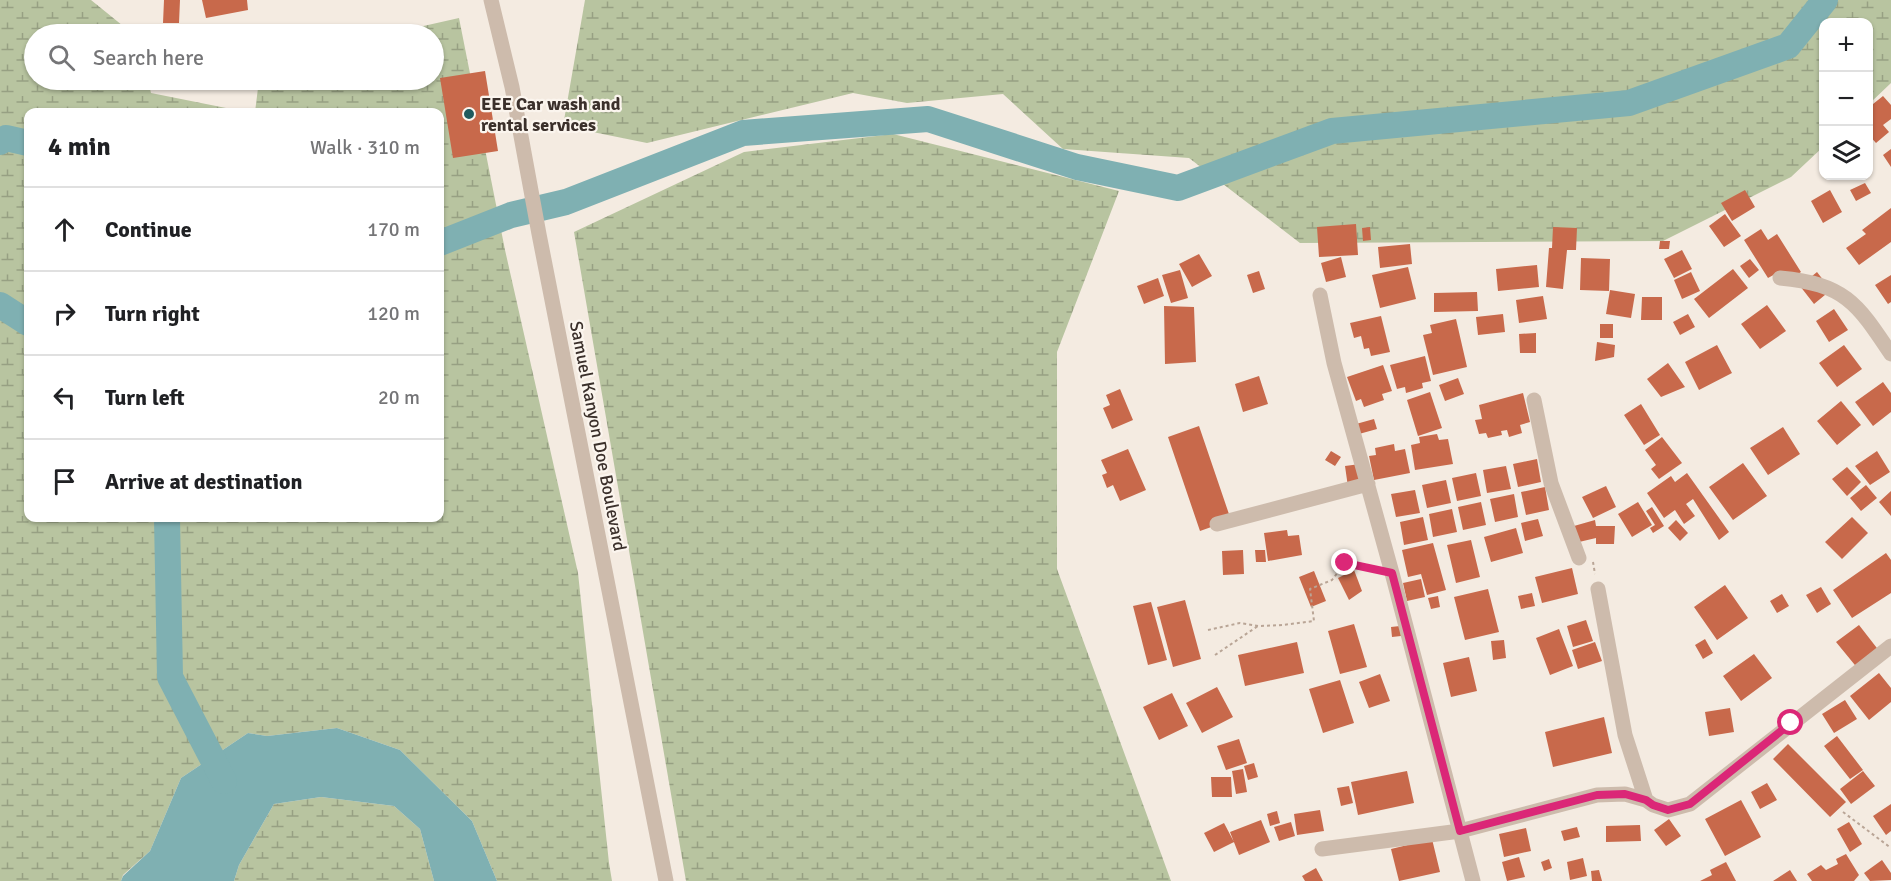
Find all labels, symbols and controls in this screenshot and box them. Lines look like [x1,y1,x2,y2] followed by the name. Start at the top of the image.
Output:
[1819,18,1873,180] map controls
[1819,18,1873,72] button: +
[24,24,444,90] search box
[45,41,78,74] icon: search
[93,44,204,71] text: Search here
[1819,72,1873,126] button: −
[481,93,621,136] place label: EEE Car wash and rental services
[462,107,476,121] marker: EEE Car wash and rental services
[1819,126,1873,180] button: layers
[48,131,111,163] text: 4 min
[310,135,420,160] text: Walk · 310 m
[48,213,81,246] icon: ahead
[105,216,192,243] text: Continue
[367,217,420,242] text: 170 m
[48,297,81,330] icon: right
[105,300,200,327] text: Turn right
[367,301,420,326] text: 120 m
[565,319,631,553] street label: Samuel Kanyon Doe Boulevard
[48,381,81,414] icon: left
[105,384,185,411] text: Turn left
[378,385,420,410] text: 20 m
[48,465,81,498] icon: arrive
[105,468,302,495] text: Arrive at destination
[1331,549,1357,575] route end
[1777,709,1803,735] route start

